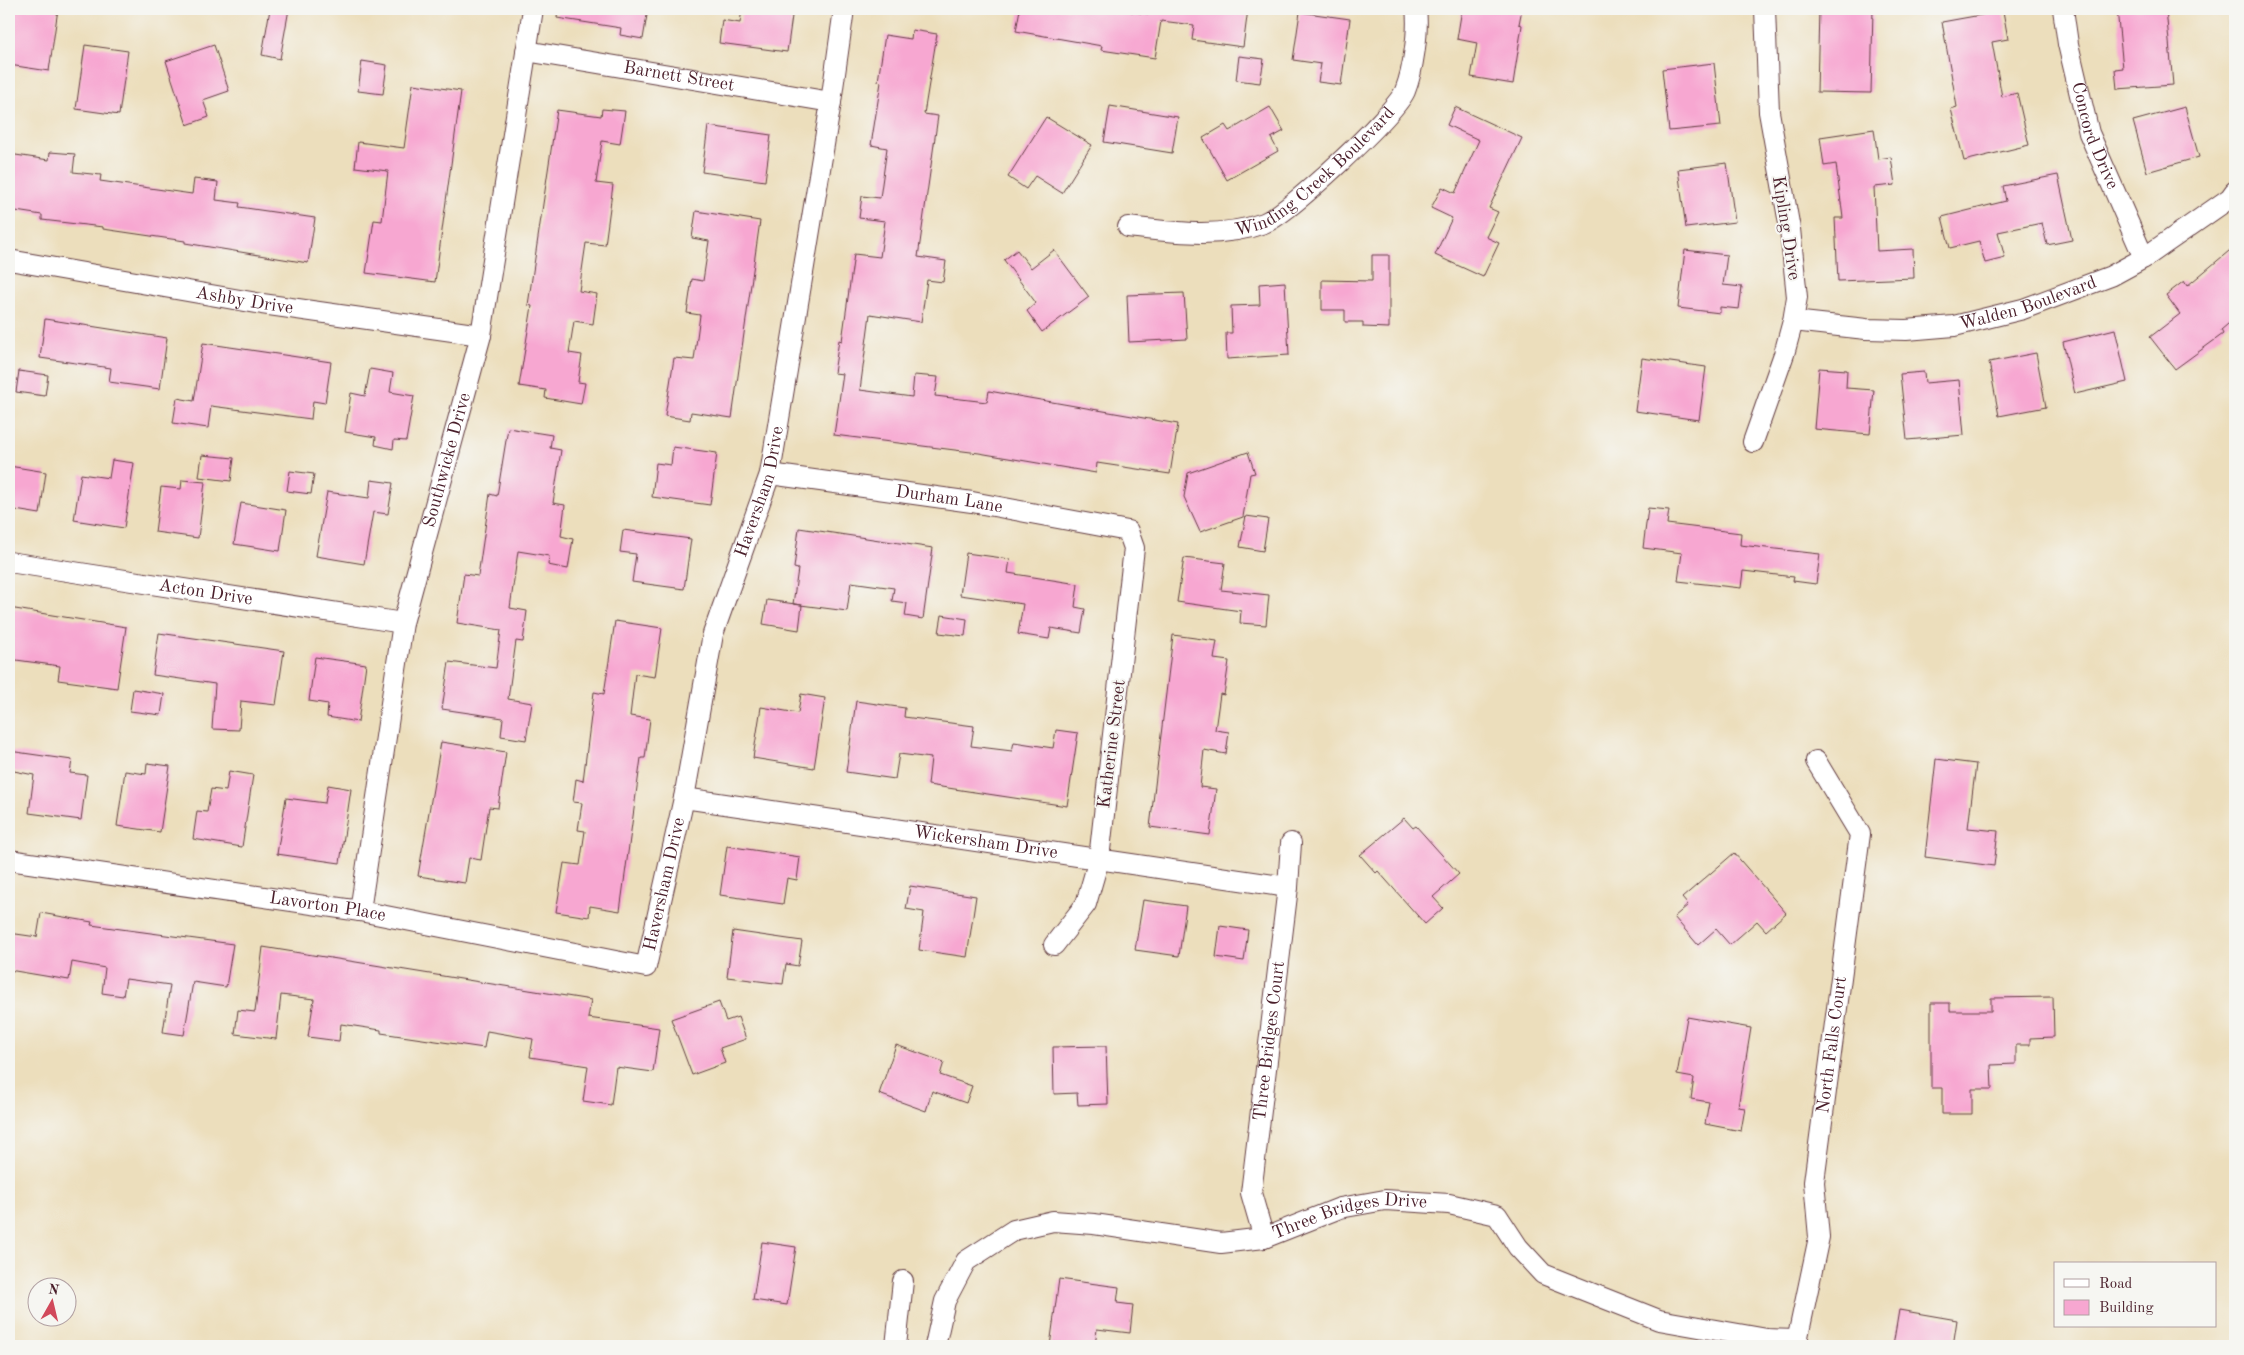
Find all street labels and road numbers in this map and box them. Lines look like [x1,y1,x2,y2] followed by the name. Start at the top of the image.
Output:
[622,58,736,95] street label: Barnett Street
[2068,80,2122,192] street label: Concord Drive
[1233,104,1398,239] street label: Winding Creek Boulevard
[1769,175,1803,281] street label: Kipling Drive
[1958,273,2099,333] street label: Walden Boulevard
[194,284,294,317] street label: Ashby Drive
[420,391,474,529] street label: Southwicke Drive
[732,425,787,560] street label: Haversham Drive
[895,483,1004,517] street label: Durham Lane
[157,576,254,609] street label: Acton Drive
[1095,678,1129,810] street label: Katherine Street
[641,816,688,953] street label: Haversham Drive
[913,823,1059,862] street label: Wickersham Drive
[268,889,387,925] street label: Lavorton Place
[1251,960,1288,1122] street label: Three Bridges Court
[1814,975,1850,1115] street label: North Falls Court
[1270,1191,1428,1243] street label: Three Bridges Drive

